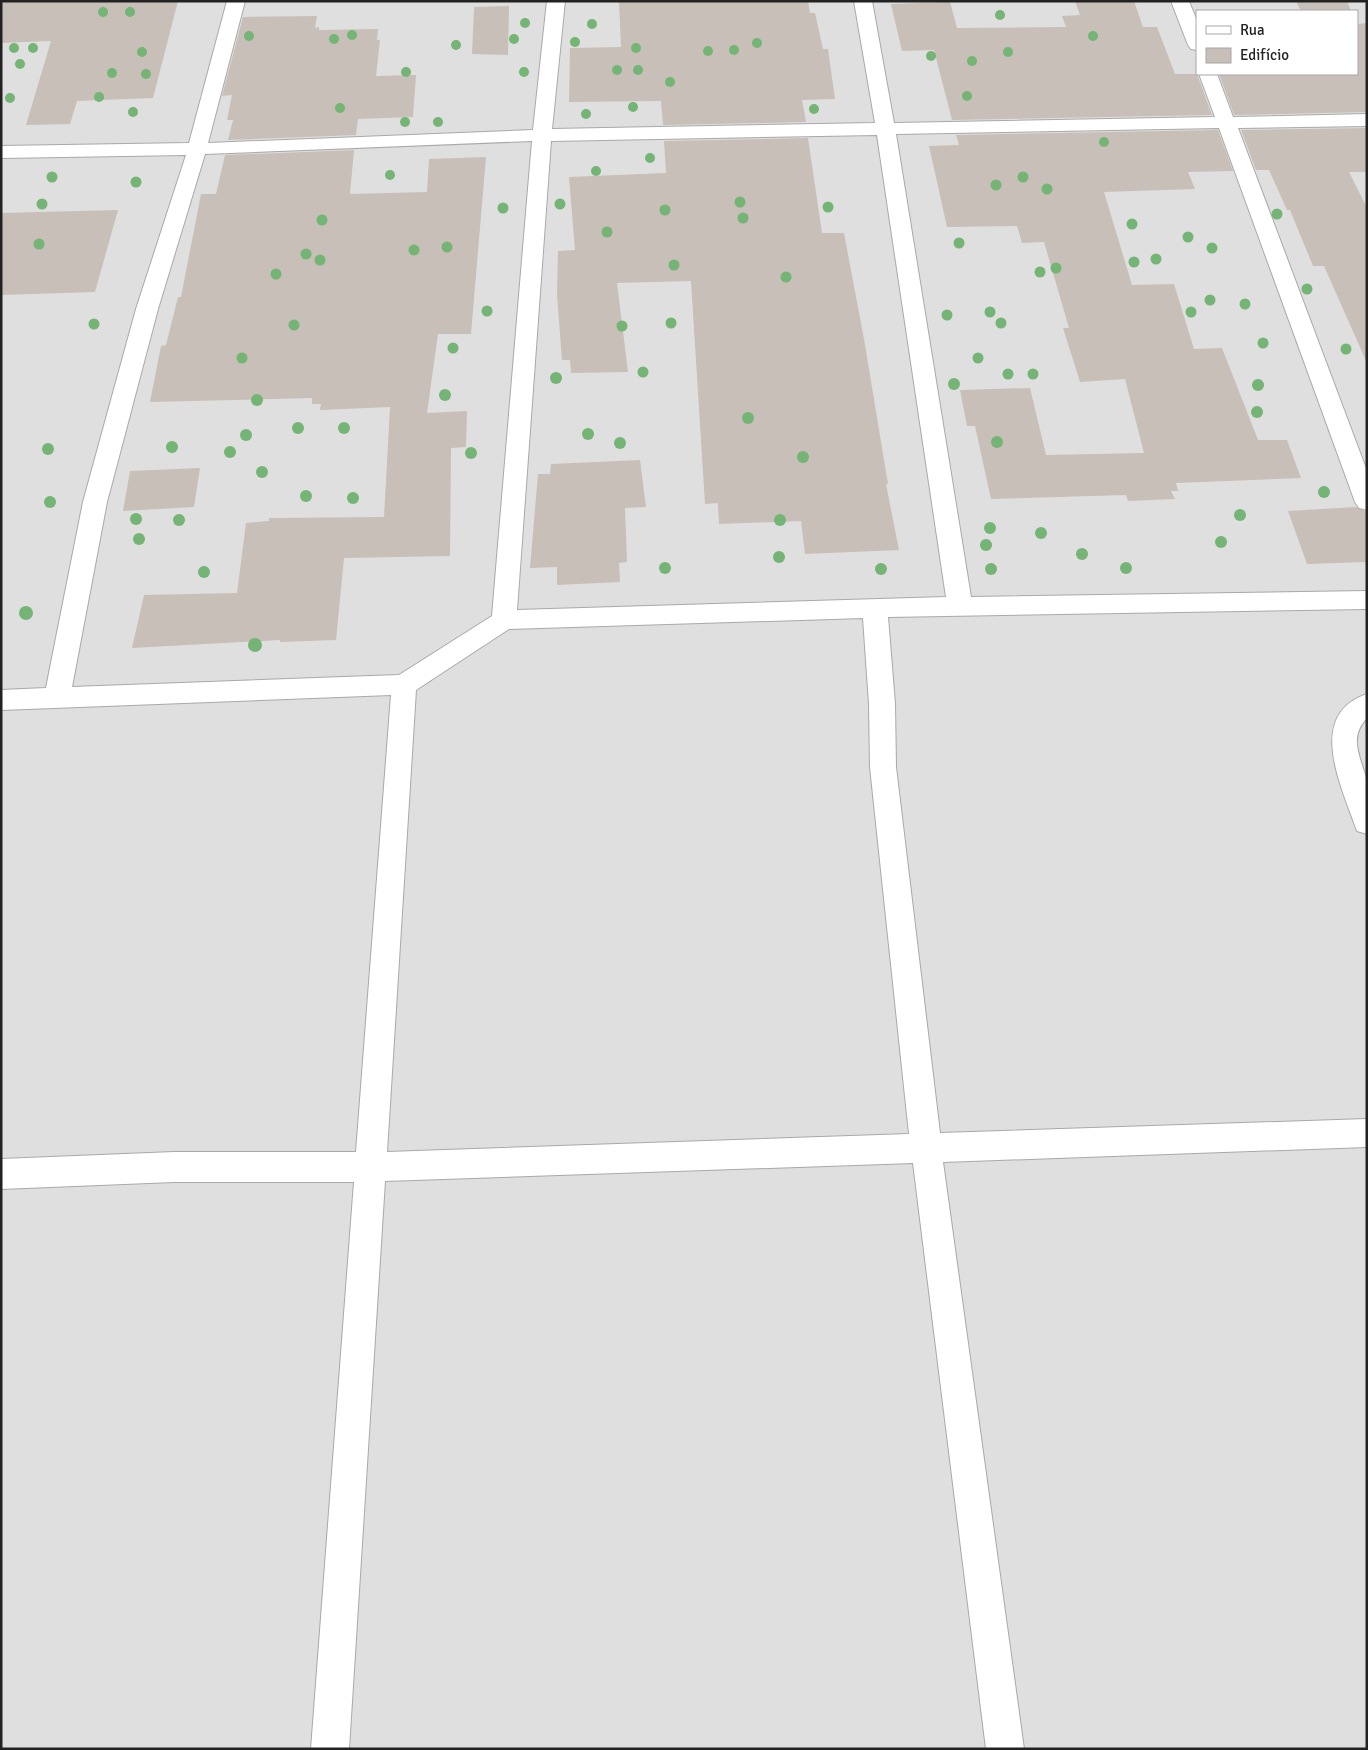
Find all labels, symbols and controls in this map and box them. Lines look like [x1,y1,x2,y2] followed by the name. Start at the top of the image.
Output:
[1196,10,1358,75] legend
[1240,21,1265,39] text: Rua
[1240,46,1289,64] text: Edifício

